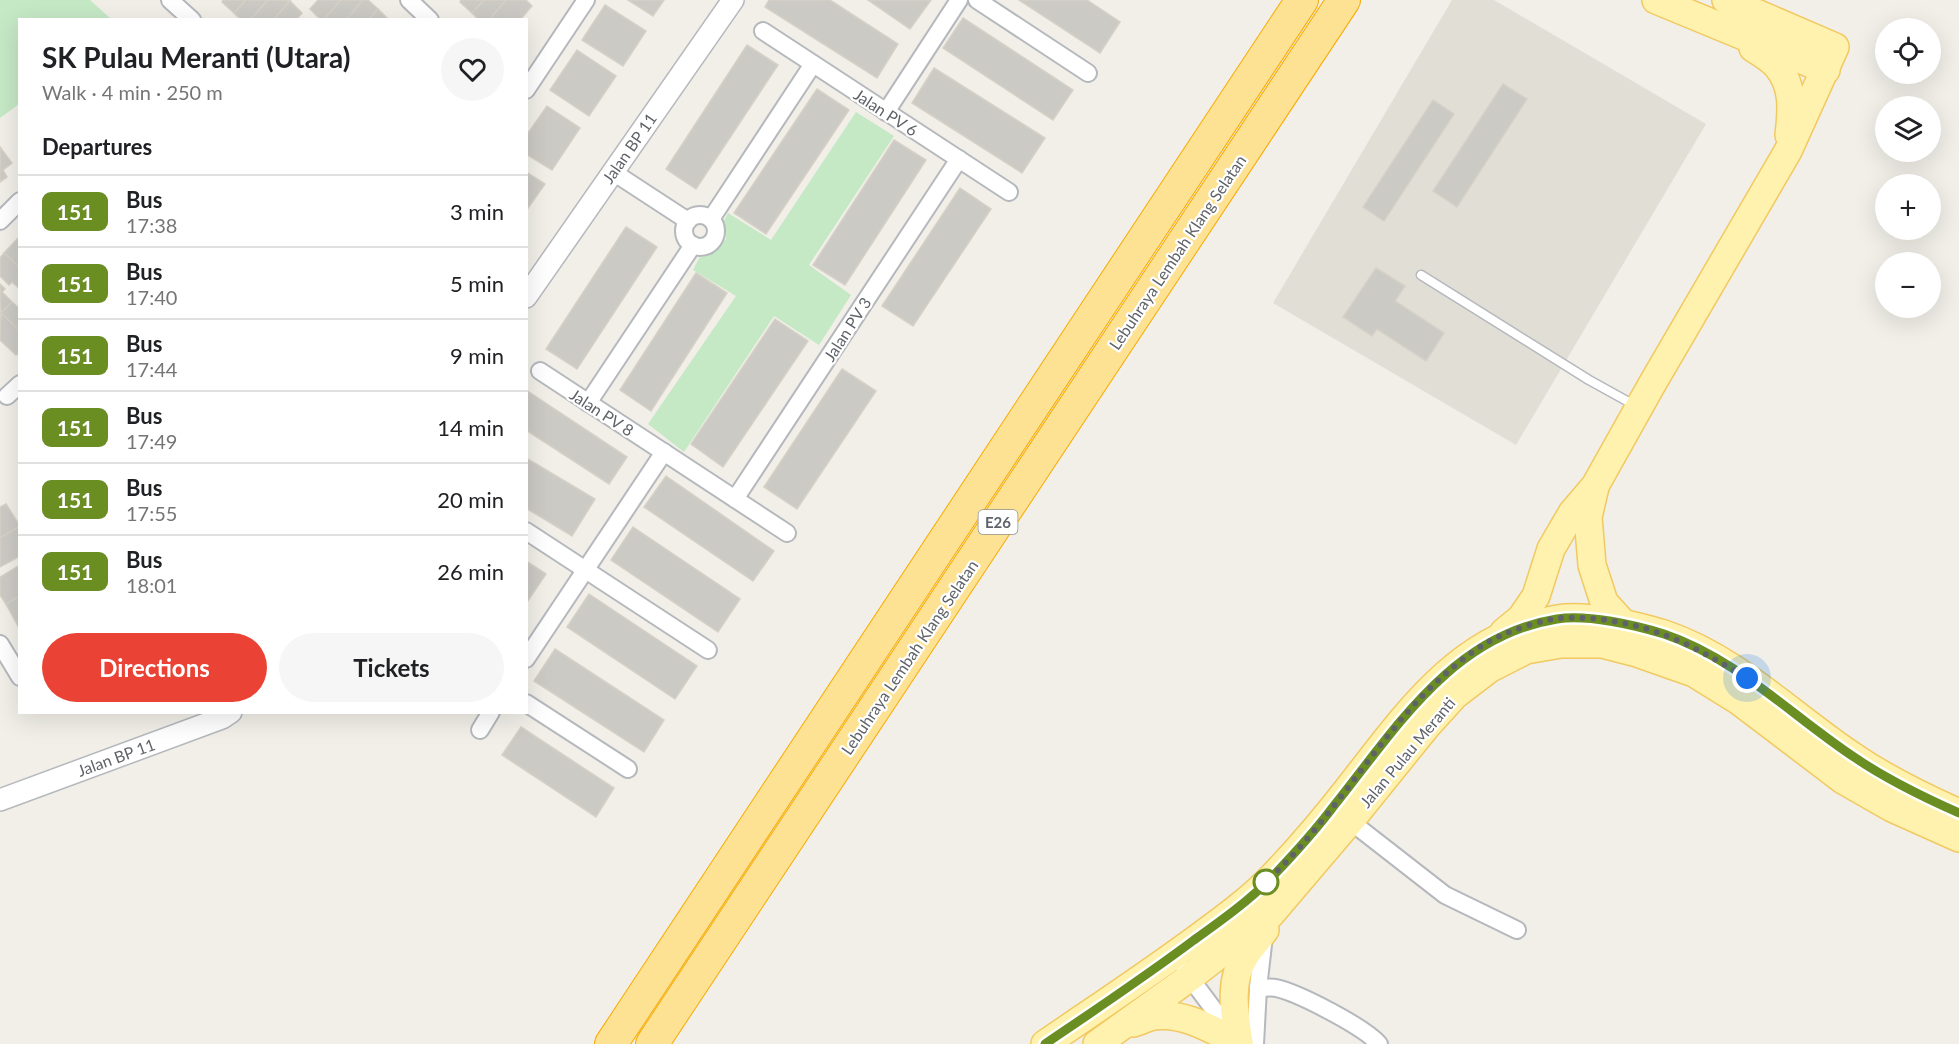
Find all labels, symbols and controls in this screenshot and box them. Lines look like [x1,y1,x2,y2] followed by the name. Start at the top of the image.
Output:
[1875,18,1941,318] map controls
[1875,18,1941,84] button: locate
[441,38,504,101] button: heart
[42,40,351,74] text: SK Pulau Meranti (Utara)
[42,80,223,104] text: Walk · 4 min · 250 m
[851,84,921,140] street label: Jalan PV 6
[1875,96,1941,162] button: layers
[598,109,660,187] street label: Jalan BP 11
[42,133,152,160] text: Departures
[1105,151,1249,353] street label: Lebuhraya Lembah Klang Selatan
[1875,174,1941,240] button: +
[126,186,162,213] text: Bus
[450,198,504,225] text: 3 min
[57,199,93,224] text: 151
[126,213,177,237] text: 17:38
[1875,252,1941,318] button: −
[126,258,162,285] text: Bus
[450,270,504,297] text: 5 min
[57,271,93,296] text: 151
[126,285,177,309] text: 17:40
[819,294,875,364] street label: Jalan PV 3
[126,330,162,357] text: Bus
[450,342,504,369] text: 9 min
[57,343,93,368] text: 151
[126,357,177,381] text: 17:44
[567,384,637,440] street label: Jalan PV 8
[126,402,162,429] text: Bus
[437,414,504,441] text: 14 min
[57,415,93,440] text: 151
[126,429,177,453] text: 17:49
[126,474,162,501] text: Bus
[437,486,504,513] text: 20 min
[57,487,93,512] text: 151
[126,501,177,525] text: 17:55
[978,510,1018,534] road number: E26
[126,546,162,573] text: Bus
[837,556,981,758] street label: Lebuhraya Lembah Klang Selatan
[437,558,504,585] text: 26 min
[57,559,93,584] text: 151
[126,573,177,597] text: 18:01
[42,633,267,702] button: Directions
[279,633,504,702] button: Tickets
[1732,663,1762,693] your location
[1355,693,1459,811] street label: Jalan Pulau Meranti
[75,734,157,780] street label: Jalan BP 11
[1253,869,1279,895] unlabelled marker

